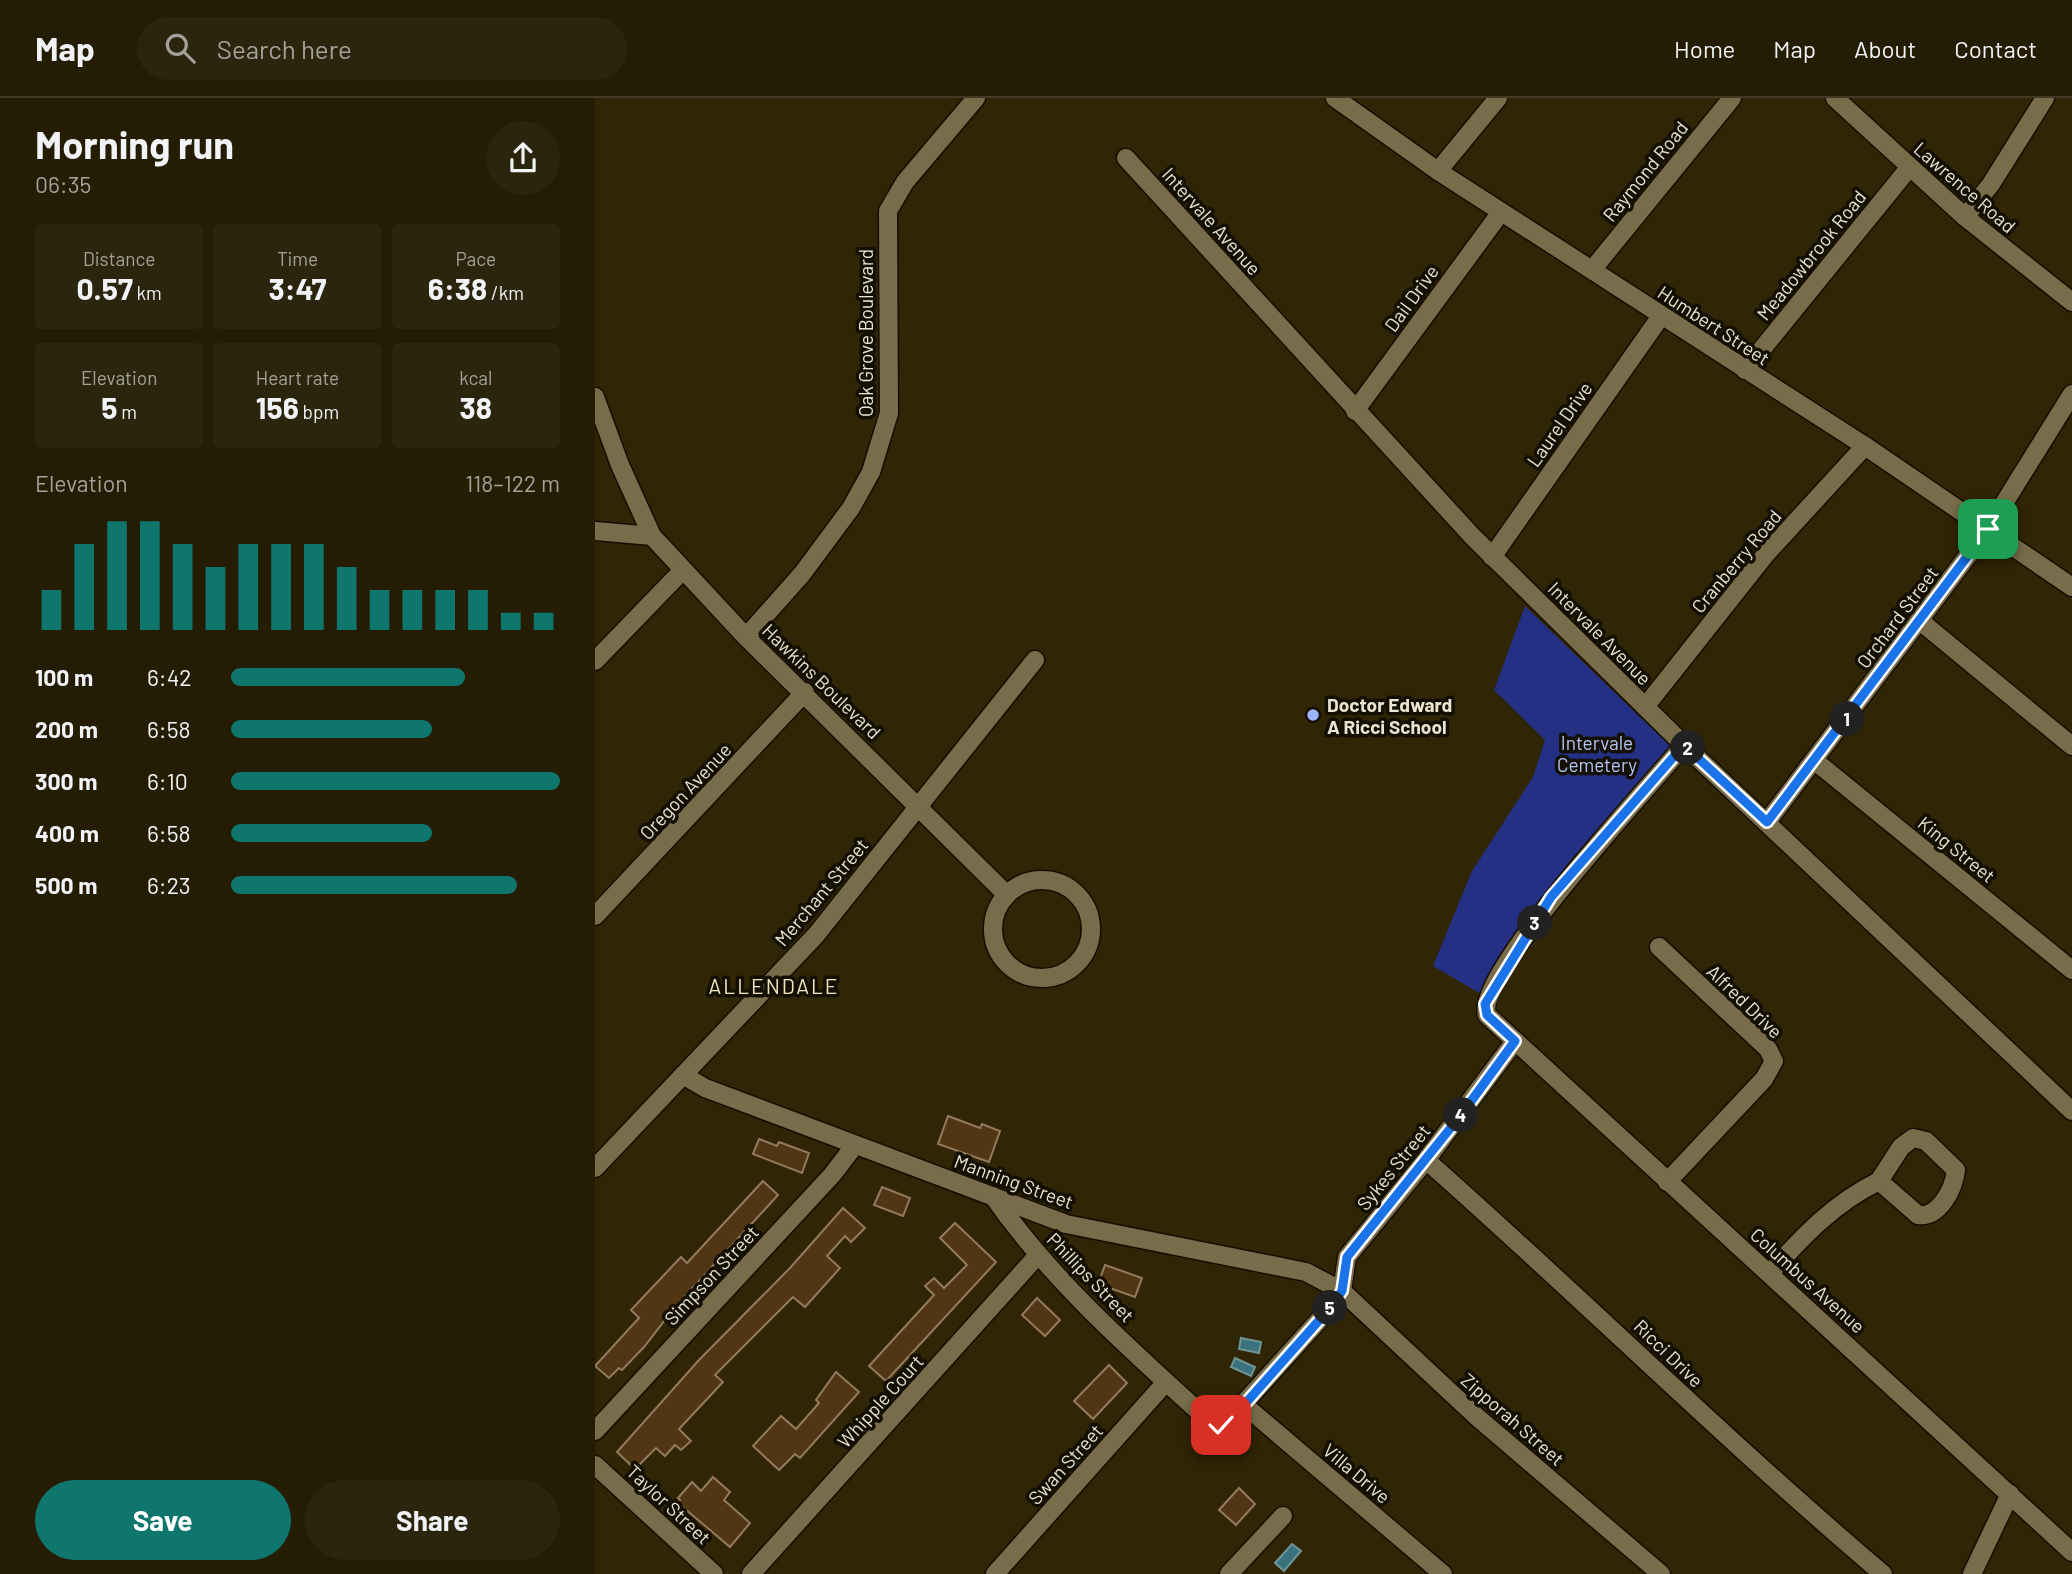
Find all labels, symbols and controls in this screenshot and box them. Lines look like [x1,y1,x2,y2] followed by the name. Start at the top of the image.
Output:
[137,17,627,80] search box
[35,28,95,68] text: Map
[161,29,199,67] icon: search
[217,33,352,64] text: Search here
[1674,34,1735,63] text: Home
[1773,34,1816,63] text: Map
[1854,34,1916,63] text: About
[1954,34,2037,63] text: Contact
[1598,116,1692,226] street label: Raymond Road
[35,121,234,167] text: Morning run
[486,121,560,195] button: share
[1910,137,2020,237] street label: Lawrence Road
[1158,163,1266,279] street label: Intervale Avenue
[35,170,91,198] text: 06:35
[1752,185,1870,325] street label: Meadowbrook Road
[83,247,155,270] text: Distance
[277,247,318,270] text: Time
[455,247,496,270] text: Pace
[854,249,877,417] street label: Oak Grove Boulevard
[1379,260,1443,336] street label: Dail Drive
[77,270,133,306] text: 0.57
[268,270,326,306] text: 3:47
[428,270,487,306] text: 6:38
[1654,280,1774,370] street label: Humbert Street
[133,281,162,304] text: km
[487,281,524,304] text: /km
[81,366,157,389] text: Elevation
[256,366,339,389] text: Heart rate
[459,366,492,389] text: kcal
[1521,377,1597,471] street label: Laurel Drive
[101,389,117,425] text: 5
[256,389,299,425] text: 156
[460,389,492,425] text: 38
[117,400,137,423] text: m
[299,400,339,423] text: bpm
[35,469,128,497] text: Elevation
[465,469,560,497] text: 118–122 m
[1958,499,2018,559] pin
[1686,505,1786,617] street label: Cranberry Road
[1969,510,2007,548] icon: arrive
[1851,562,1943,672] street label: Orchard Street
[1544,577,1656,689] street label: Intervale Avenue
[758,619,886,743] street label: Hawkins Boulevard
[35,663,93,691] text: 100 m
[147,663,192,691] text: 6:42
[1327,693,1452,738] place label: Doctor Edward A Ricci School
[1829,702,1865,736] pin: 1
[1305,707,1321,723] marker: Doctor Edward A Ricci School
[1843,707,1850,730] text: 1
[35,715,98,743] text: 200 m
[147,715,190,743] text: 6:58
[1671,730,1705,766] pin: 2
[1557,731,1637,776] park label: Intervale Cemetery
[1682,736,1693,759] text: 2
[634,738,736,844] street label: Oregon Avenue
[35,767,97,795] text: 300 m
[147,767,188,795] text: 6:10
[1914,811,2000,887] street label: King Street
[35,819,99,847] text: 400 m
[147,819,190,847] text: 6:58
[769,834,873,950] street label: Merchant Street
[35,871,97,899] text: 500 m
[147,871,191,899] text: 6:23
[1517,906,1553,940] pin: 3
[1529,911,1540,934] text: 3
[1702,959,1788,1043] street label: Alfred Drive
[708,973,840,998] district label: ALLENDALE
[1443,1098,1479,1132] pin: 4
[1455,1103,1466,1126] text: 4
[1351,1119,1435,1215] street label: Sykes Street
[951,1149,1077,1213] street label: Manning Street
[659,1221,763,1329] street label: Simpson Street
[1746,1223,1870,1337] street label: Columbus Avenue
[1043,1228,1139,1326] street label: Phillips Street
[1313,1290,1347,1326] pin: 5
[1324,1296,1335,1319] text: 5
[1630,1314,1708,1392] street label: Ricci Drive
[832,1350,928,1452] street label: Whipple Court
[1457,1368,1569,1470] street label: Zipporah Street
[1191,1395,1251,1455] pin
[1202,1406,1240,1444] icon: check
[1023,1419,1107,1509] street label: Swan Street
[1319,1438,1395,1508] street label: Villa Drive
[622,1459,716,1549] street label: Taylor Street
[35,1480,291,1560] button: Save
[305,1480,560,1560] button: Share

